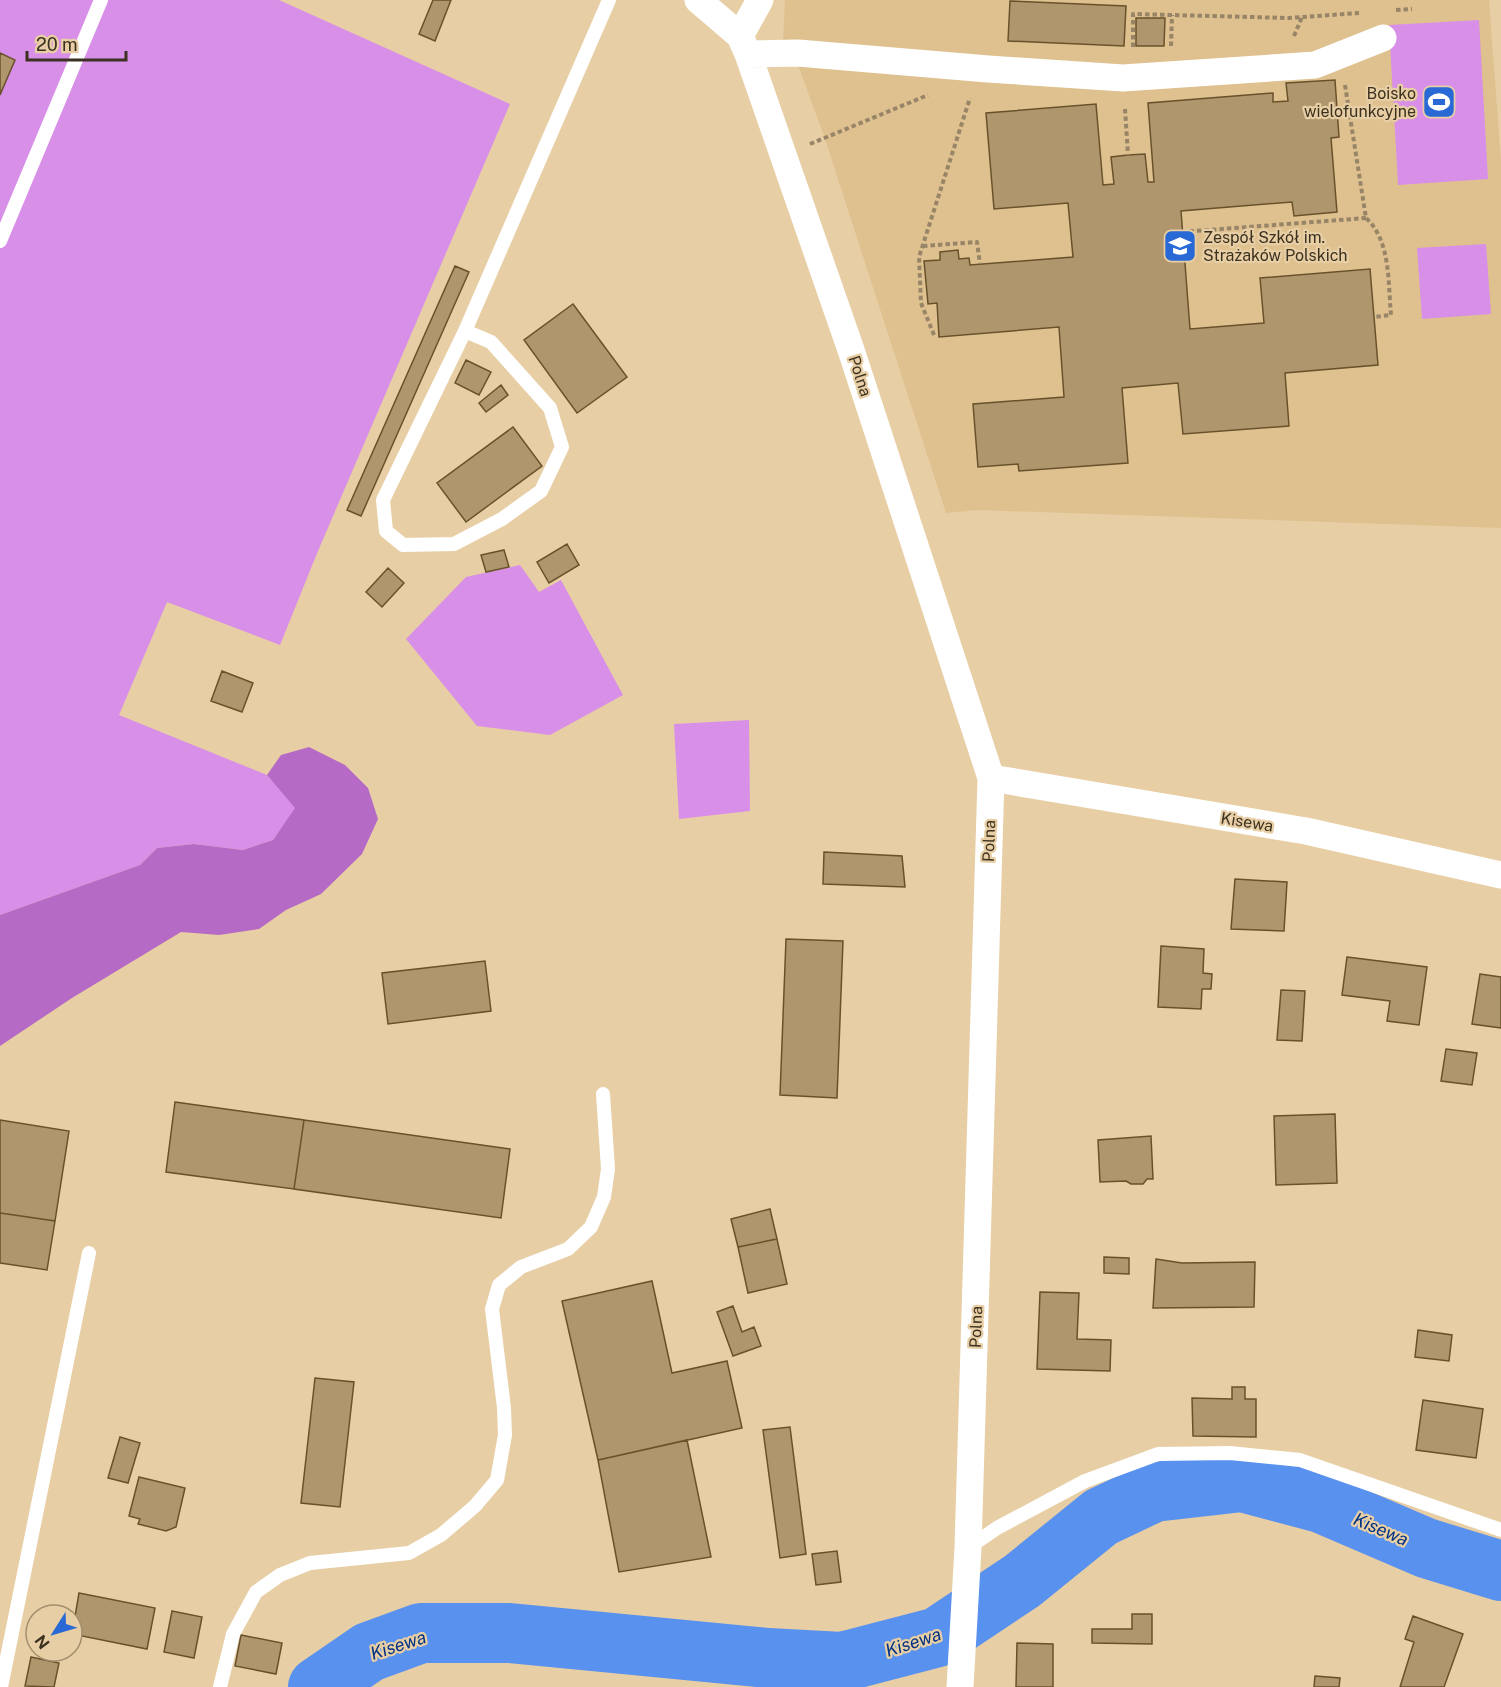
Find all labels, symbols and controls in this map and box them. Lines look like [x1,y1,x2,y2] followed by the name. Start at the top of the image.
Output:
[27,24,126,62] scale bar
[36,34,78,55] text: 20 m
[1304,84,1416,121] place label: Boisko wielofunkcyjne
[1421,84,1457,120] sports icon: Boisko wielofunkcyjne
[1162,228,1198,264] school or university icon: Zespół Szkół im. Strażaków Polskich
[1203,228,1347,265] place label: Zespół Szkół im. Strażaków Polskich
[844,353,876,399] street label: Polna
[1219,808,1275,836] street label: Kisewa
[979,820,999,862] street label: Polna
[966,1306,986,1348] street label: Polna
[1350,1508,1412,1550] water label: Kisewa
[24,1603,84,1663] north arrow
[882,1623,944,1661] water label: Kisewa
[367,1626,429,1664] water label: Kisewa
[31,1631,54,1652] text: N

